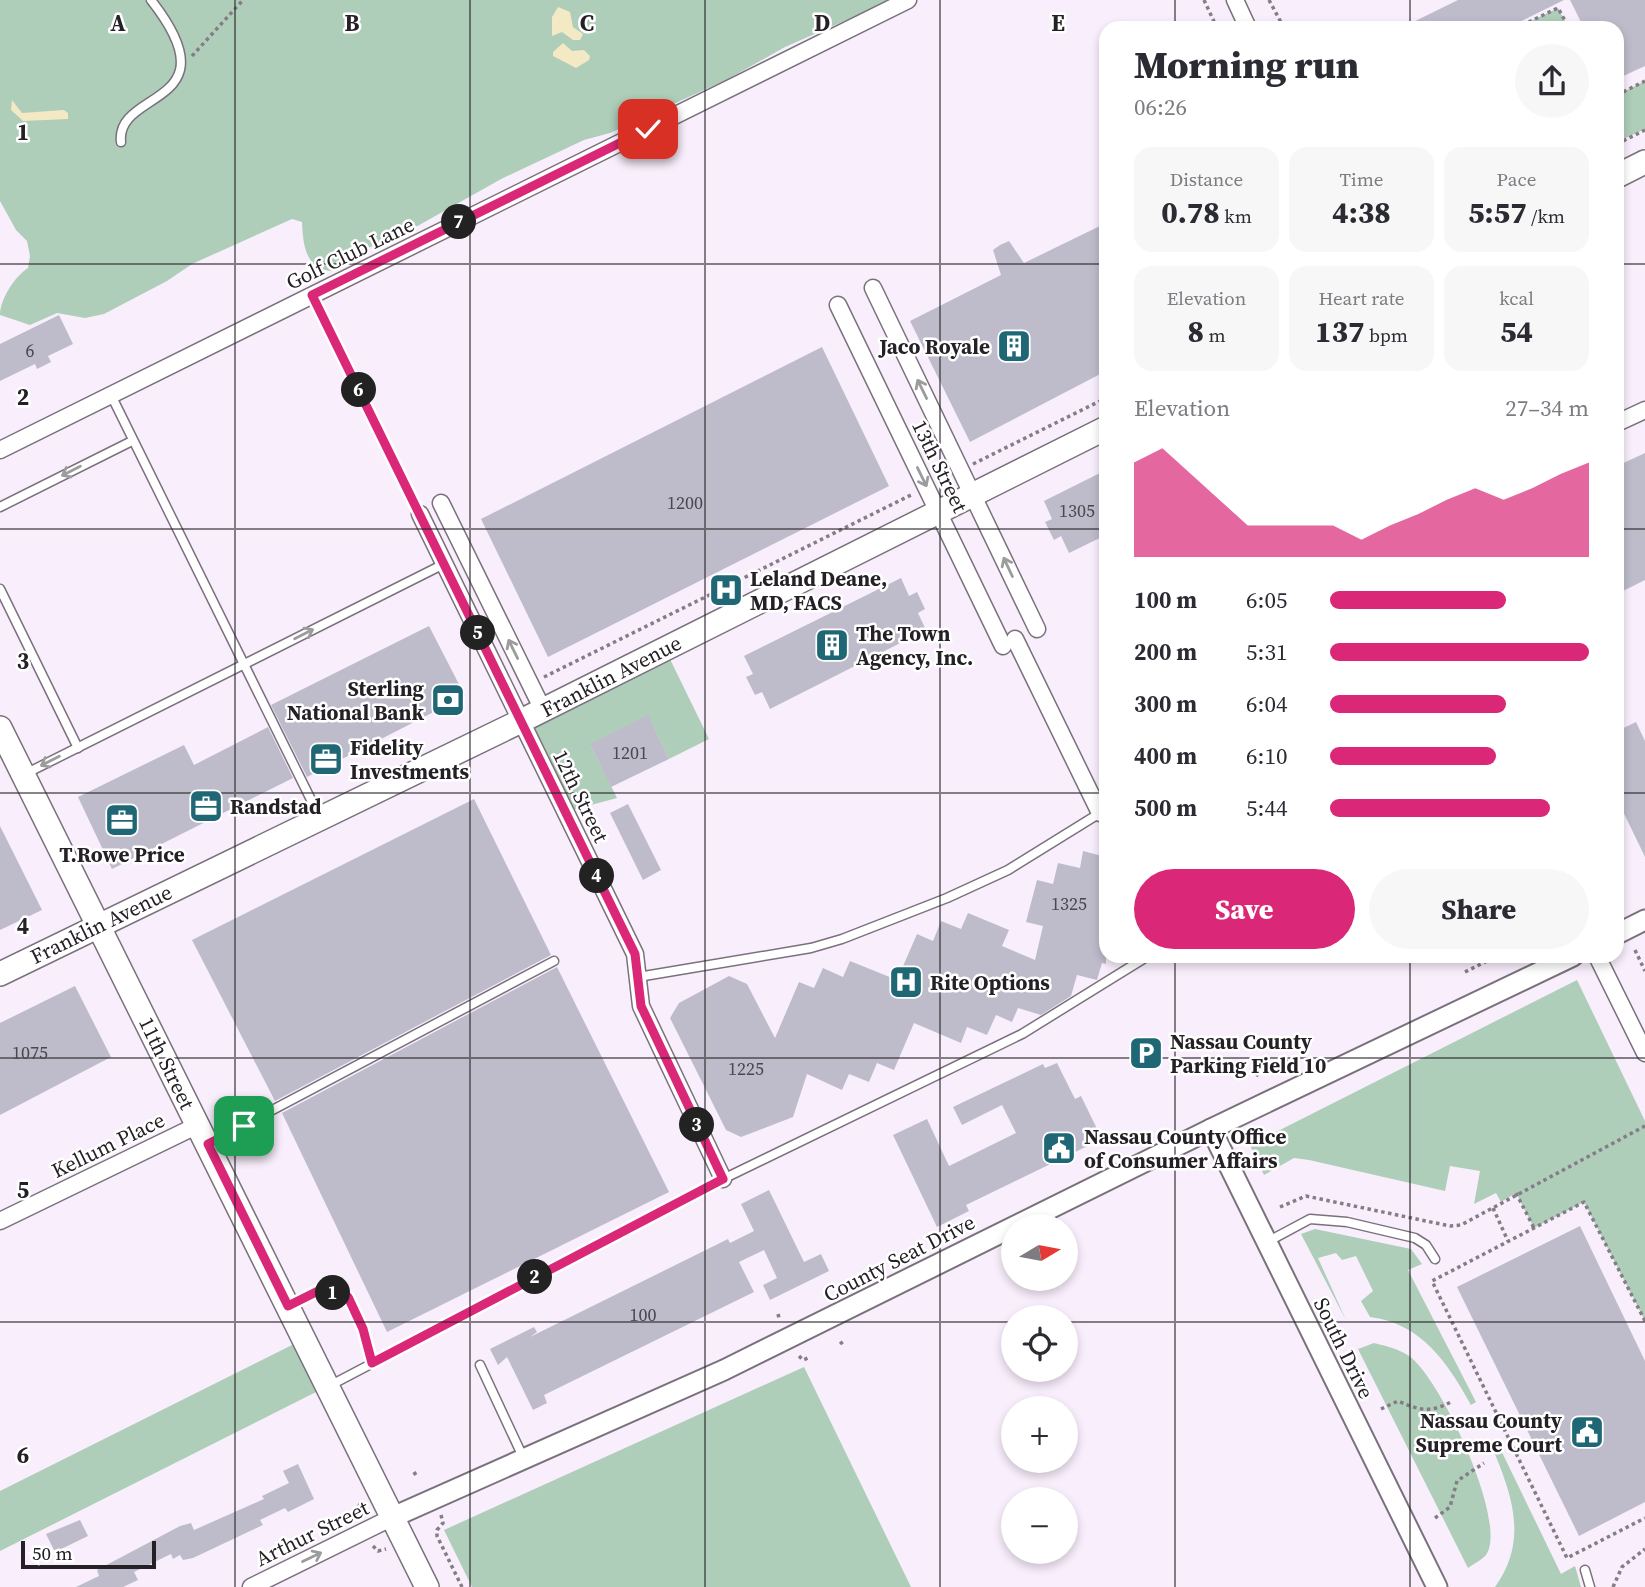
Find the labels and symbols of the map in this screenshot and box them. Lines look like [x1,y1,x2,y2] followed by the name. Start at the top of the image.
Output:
[110,7,126,39] text: A
[345,7,360,39] text: B
[580,7,594,39] text: C
[814,7,830,39] text: D
[1051,7,1065,39] text: E
[618,99,678,159] pin
[17,116,29,148] text: 1
[442,204,476,240] pin: 7
[281,209,419,297] street label: Golf Club Lane
[995,327,1033,365] building icon: Jaco Royale
[877,332,990,361] place label: Jaco Royale
[26,338,35,363] house number: 6
[342,372,376,408] pin: 6
[915,379,928,400] one-way arrow
[17,381,29,413] text: 2
[905,415,975,517] street label: 13th Street
[61,465,82,479] one-way arrow
[915,466,929,487] one-way arrow
[667,490,703,515] house number: 1200
[1059,498,1095,523] house number: 1305
[1001,557,1014,578] one-way arrow
[750,564,887,617] place label: Leland Deane, MD, FACS
[707,571,745,609] hospital icon: Leland Deane, MD, FACS
[461,616,496,650] pin: 5
[856,619,973,672] place label: The Town Agency, Inc.
[293,626,314,640] one-way arrow
[813,626,851,664] building icon: The Town Agency, Inc.
[536,628,686,724] street label: Franklin Avenue
[505,639,519,660] one-way arrow
[17,645,29,677] text: 3
[287,674,425,727] place label: Sterling National Bank
[429,681,467,719] bank icon: Sterling National Bank
[350,733,469,786] place label: Fidelity Investments
[307,740,345,778] office icon: Fidelity Investments
[612,740,648,765] house number: 1201
[546,745,616,847] street label: 12th Street
[41,755,61,769] one-way arrow
[187,787,225,825] office icon: Randstad
[230,792,322,821] place label: Randstad
[103,801,141,839] office icon: T.Rowe Price
[59,840,185,869] place label: T.Rowe Price
[580,858,614,894] pin: 4
[25,877,177,971] street label: Franklin Avenue
[1051,891,1087,916] house number: 1325
[17,910,29,942] text: 4
[887,963,925,1001] hospital icon: Rite Options
[930,968,1050,997] place label: Rite Options
[132,1012,202,1114] street label: 11th Street
[1170,1027,1326,1080] place label: Nassau County Parking Field 10
[1127,1034,1165,1072] parking icon: Nassau County Parking Field 10
[12,1040,48,1065] house number: 1075
[728,1056,764,1081] house number: 1225
[214,1096,274,1156] pin
[47,1105,169,1185] street label: Kellum Place
[680,1108,714,1142] pin: 3
[1084,1122,1286,1175] place label: Nassau County Office of Consumer Affairs
[1040,1129,1078,1167] public building icon: Nassau County Office of Consumer Affairs
[17,1174,29,1206] text: 5
[818,1207,980,1309] street label: County Seat Drive
[1001,1214,1078,1292] north arrow
[518,1260,552,1294] pin: 2
[316,1276,350,1310] pin: 1
[1307,1293,1381,1403] street label: South Drive
[630,1302,657,1327] house number: 100
[1416,1406,1563,1459] place label: Nassau County Supreme Court
[1568,1413,1606,1451] public building icon: Nassau County Supreme Court
[17,1439,29,1471] text: 6
[250,1493,374,1573] street label: Arthur Street
[21,1538,156,1570] scale bar
[301,1549,322,1563] one-way arrow

